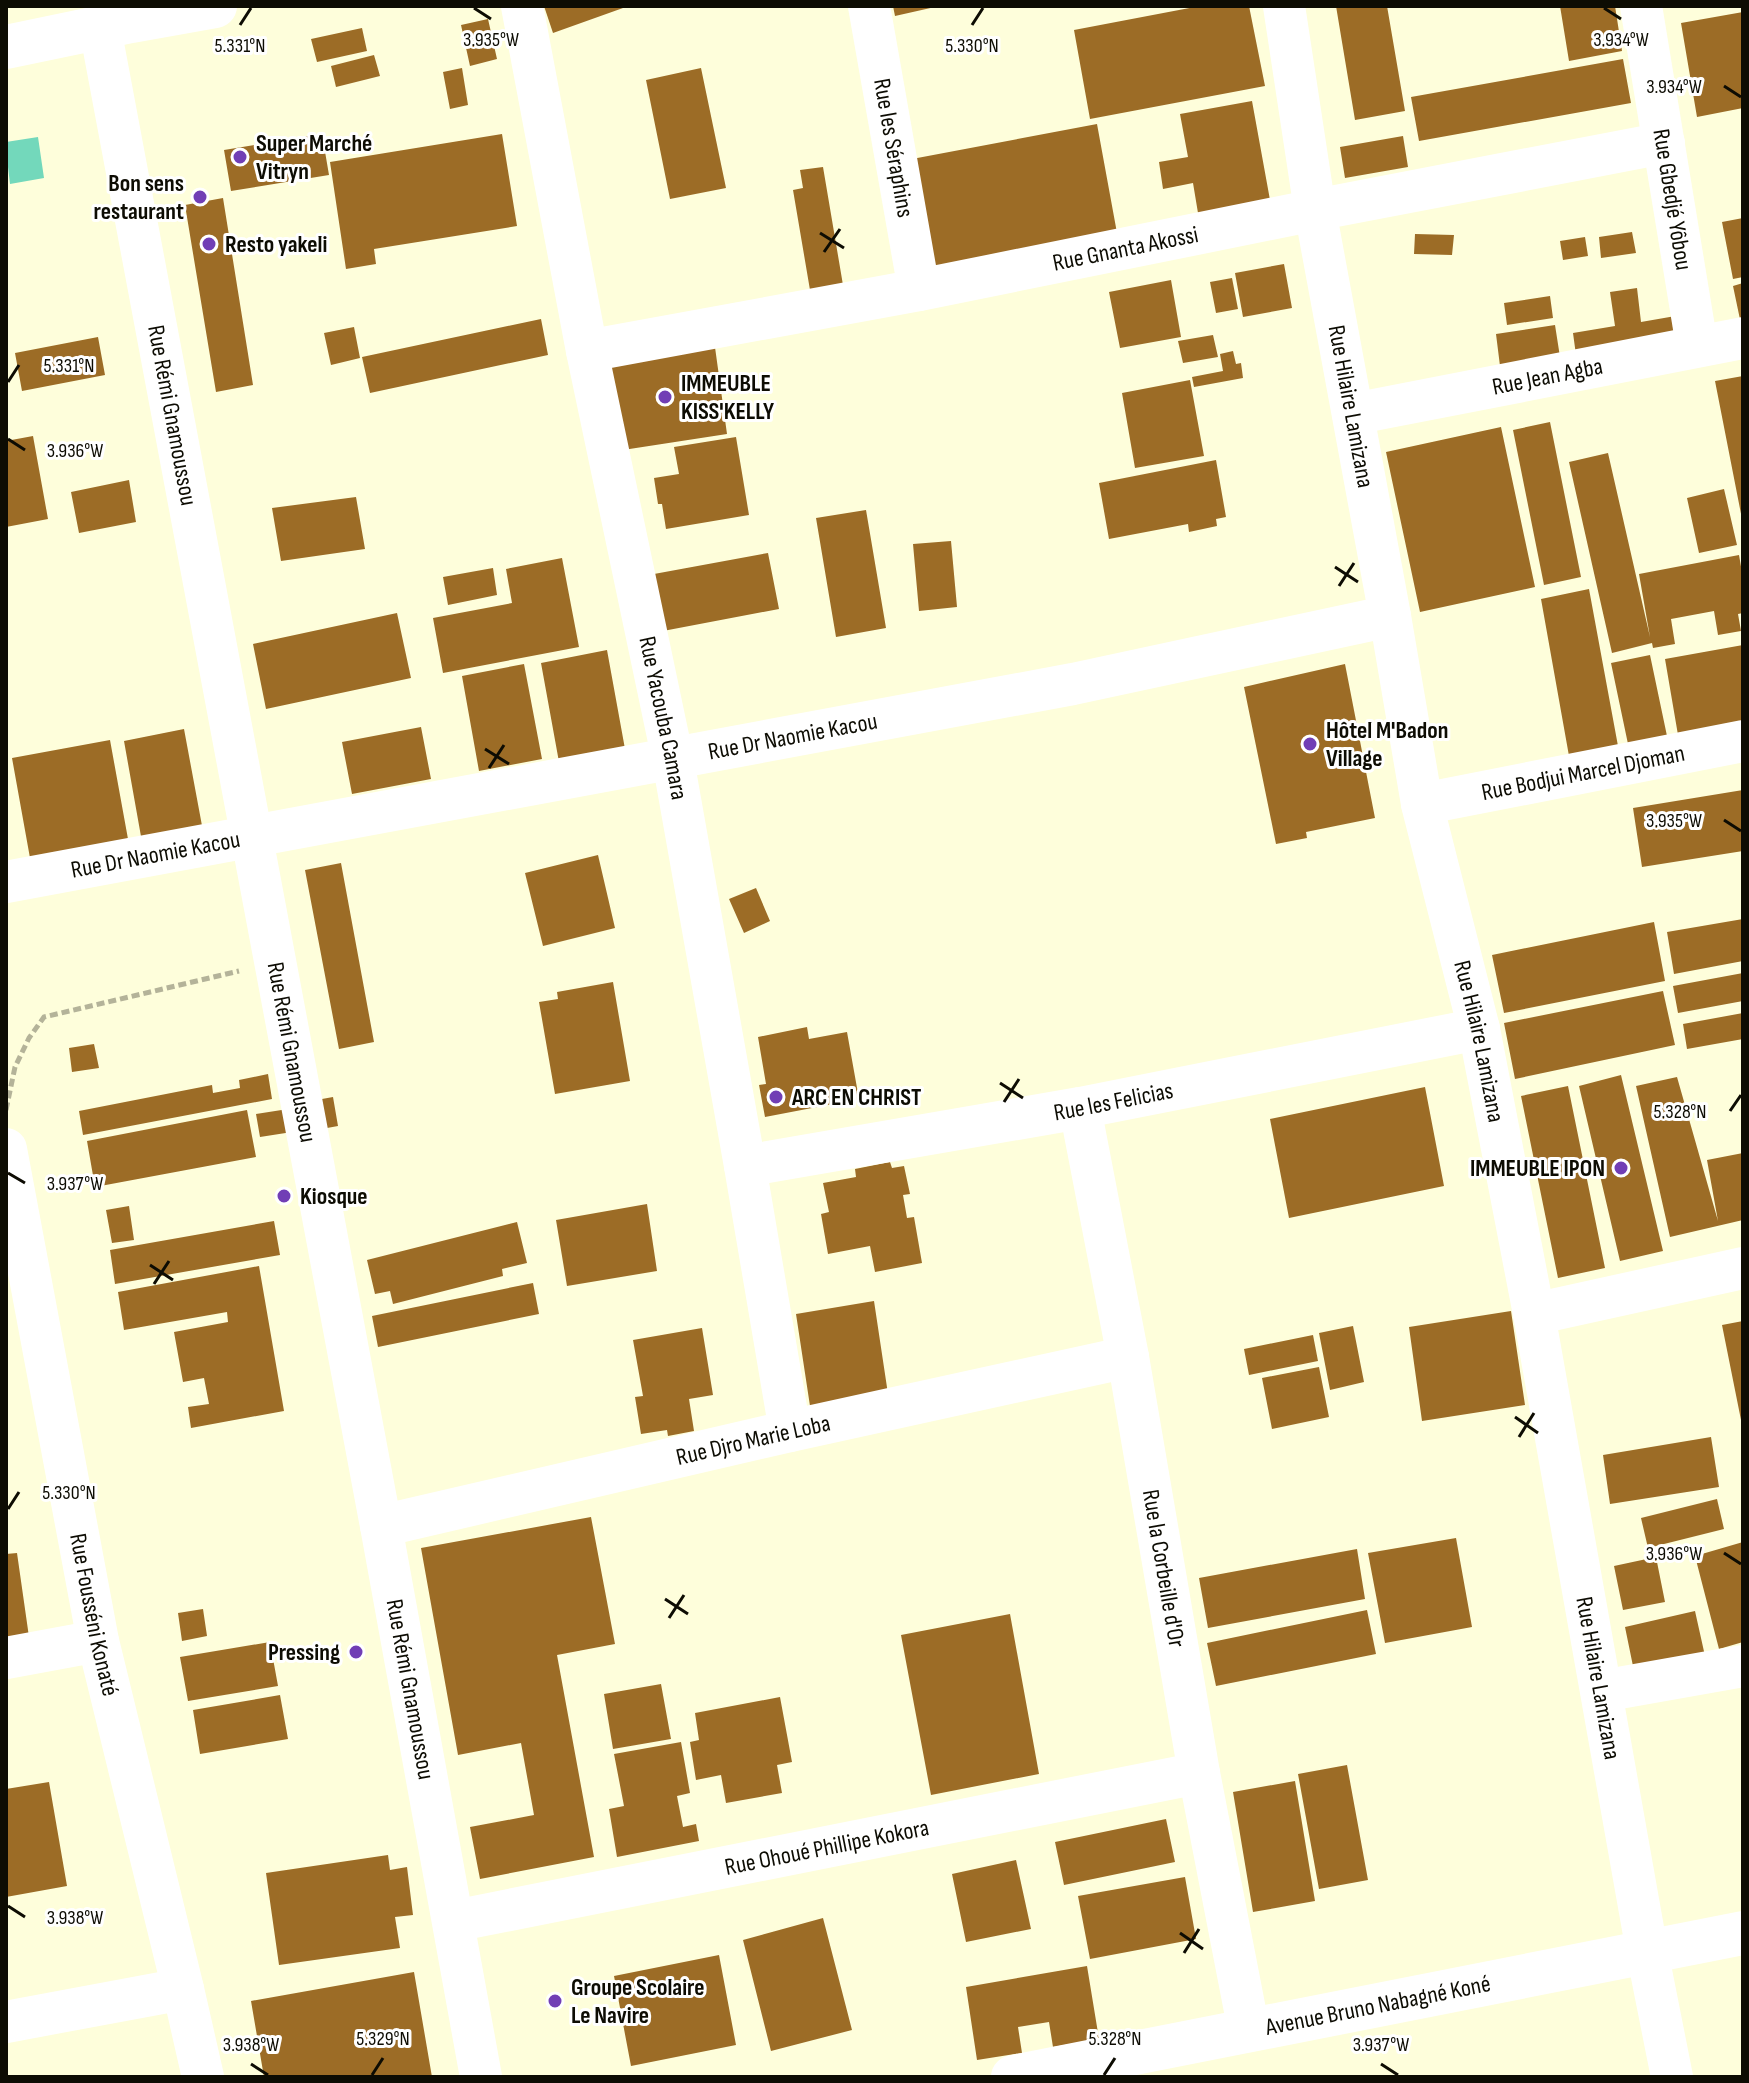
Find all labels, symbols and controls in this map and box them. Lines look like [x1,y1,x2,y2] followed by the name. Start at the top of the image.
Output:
[463,28,519,52] text: 3.935°W
[1593,28,1649,52] text: 3.934°W
[215,34,265,58] text: 5.331°N
[945,34,999,58] text: 5.330°N
[1646,75,1702,99] text: 3.934°W
[868,76,920,220] street label: Rue les Séraphins
[1647,127,1699,272] street label: Rue Gbedjé Yôbou
[256,129,372,186] place label: Super Marché Vitryn
[231,148,249,166] marker: Super Marché Vitryn
[94,169,184,226] place label: Bon sens restaurant
[191,188,209,206] marker: Bon sens restaurant
[1050,219,1201,277] street label: Rue Gnanta Akossi
[225,230,328,259] place label: Resto yakeli
[200,235,218,253] marker: Resto yakeli
[142,323,204,508] street label: Rue Rémi Gnamoussou
[1322,323,1381,490] street label: Rue Hilaire Lamizana
[1490,351,1605,401] street label: Rue Jean Agba
[44,354,94,378] text: 5.331°N
[681,369,774,426] place label: IMMEUBLE KISS'KELLY
[656,388,674,406] marker: IMMEUBLE KISS'KELLY
[47,439,103,463] text: 3.936°W
[633,634,694,802] street label: Rue Yacouba Camara
[706,706,880,766] street label: Rue Dr Naomie Kacou
[1326,716,1448,773] place label: Hôtel M'Badon Village
[1301,735,1319,753] marker: Hôtel M'Badon Village
[1479,738,1687,807] street label: Rue Bodjui Marcel Djoman
[1646,809,1702,833] text: 3.935°W
[68,824,242,884] street label: Rue Dr Naomie Kacou
[1448,957,1511,1124] street label: Rue Hilaire Lamizana
[261,960,323,1145] street label: Rue Rémi Gnamoussou
[1051,1075,1176,1127] street label: Rue les Felicias
[791,1083,921,1112] place label: ARC EN CHRIST
[767,1088,785,1106] marker: ARC EN CHRIST
[1653,1100,1707,1124] text: 5.328°N
[1470,1154,1605,1183] place label: IMMEUBLE IPON
[1612,1159,1630,1177] marker: IMMEUBLE IPON
[47,1172,103,1196] text: 3.937°W
[300,1182,368,1211] place label: Kiosque
[275,1187,293,1205] marker: Kiosque
[673,1408,833,1471] street label: Rue Djro Marie Loba
[42,1481,96,1505] text: 5.330°N
[1136,1487,1192,1650] street label: Rue la Corbeille d'Or
[64,1531,125,1699] street label: Rue Fousséni Konaté
[1646,1542,1702,1566] text: 3.936°W
[1570,1594,1627,1762] street label: Rue Hilaire Lamizana
[380,1597,441,1782] street label: Rue Rémi Gnamoussou
[268,1638,340,1667] place label: Pressing
[347,1643,365,1661] marker: Pressing
[722,1813,931,1881] street label: Rue Ohoué Phillipe Kokora
[47,1906,103,1930] text: 3.938°W
[1262,1969,1493,2042] street label: Avenue Bruno Nabagné Koné
[571,1973,704,2030] place label: Groupe Scolaire Le Navire
[546,1992,564,2010] marker: Groupe Scolaire Le Navire
[356,2027,410,2051] text: 5.329°N
[1088,2027,1142,2051] text: 5.328°N
[223,2033,279,2057] text: 3.938°W
[1353,2033,1409,2057] text: 3.937°W

